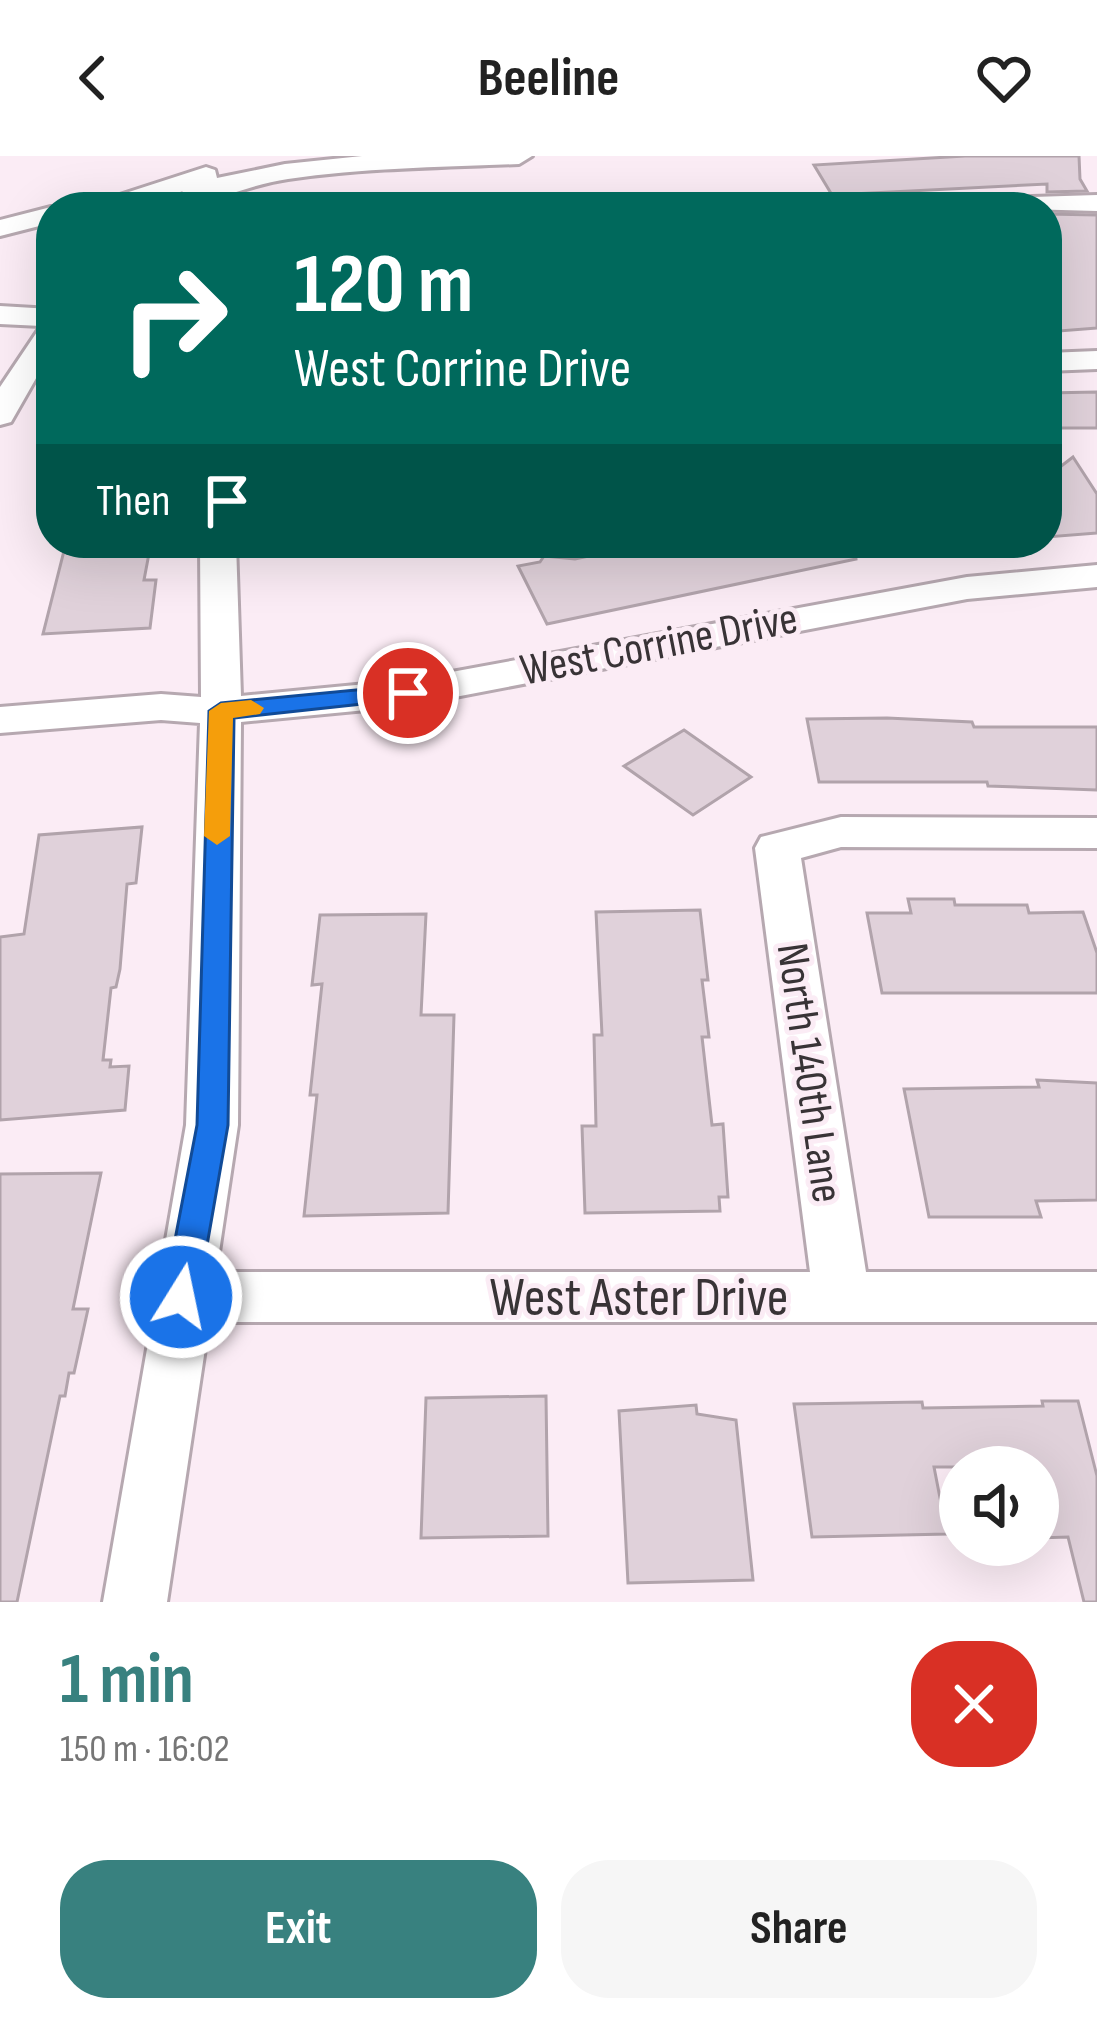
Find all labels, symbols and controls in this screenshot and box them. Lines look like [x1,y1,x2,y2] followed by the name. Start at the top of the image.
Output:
[60,45,126,111] icon: back
[971,45,1037,111] icon: heart
[478,46,619,111] text: Beeline
[294,235,473,336] text: 120 m
[96,240,252,396] icon: right
[294,337,631,402] text: West Corrine Drive
[194,468,260,534] icon: arrive
[96,474,170,529] text: Then
[516,591,802,699] street label: West Corrine Drive
[357,642,459,744] pin
[375,660,441,726] icon: arrive
[764,940,854,1206] street label: North 140th Lane
[118,1234,244,1360] position arrow
[489,1266,789,1331] street label: West Aster Drive
[939,1446,1059,1566] map controls
[939,1446,1059,1566] button: sound
[60,1637,194,1724] text: 1 min
[911,1641,1037,1767] button: close
[60,1726,230,1773] text: 150 m · 16:02
[60,1860,537,1998] button: Exit
[561,1860,1037,1998] button: Share

